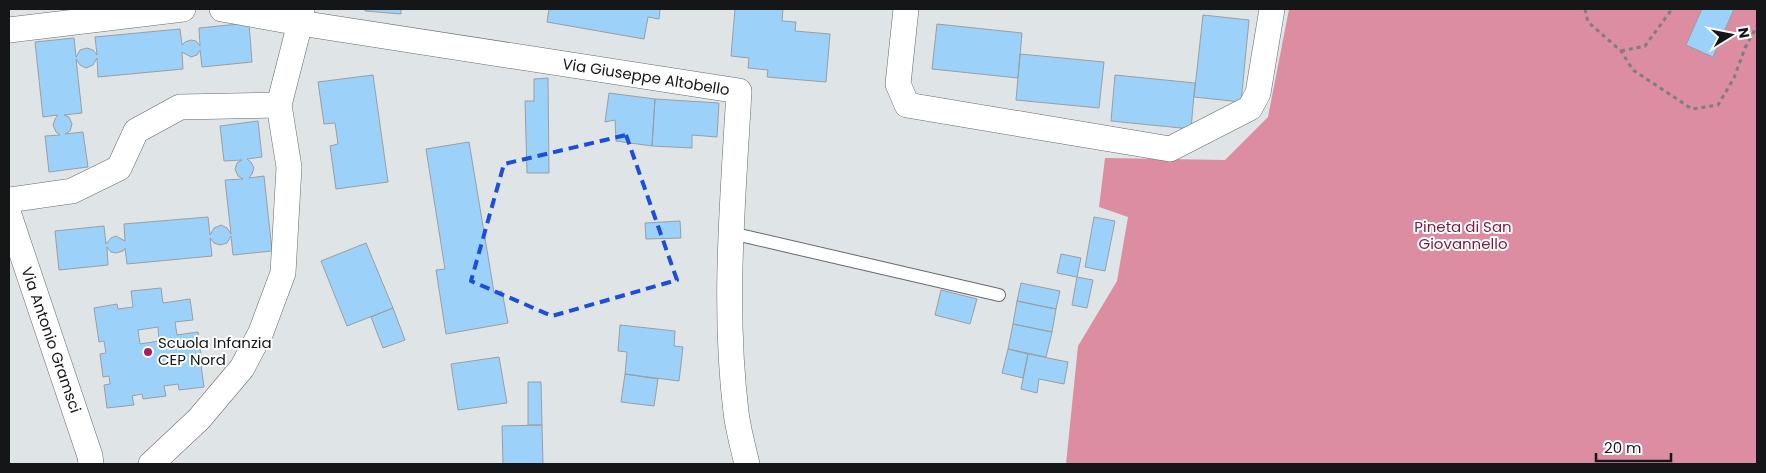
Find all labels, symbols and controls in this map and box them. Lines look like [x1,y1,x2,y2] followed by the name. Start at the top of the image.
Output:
[1706,10,1756,60] north arrow
[1733,26,1755,40] text: N
[561,53,731,100] street label: Via Giuseppe Altobello
[1414,216,1512,254] park label: Pineta di San Giovannello
[17,264,86,416] street label: Via Antonio Gramsci
[158,332,272,370] place label: Scuola Infanzia CEP Nord
[142,346,154,358] marker: Scuola Infanzia CEP Nord
[1596,430,1671,462] scale bar
[1604,437,1642,458] text: 20 m

